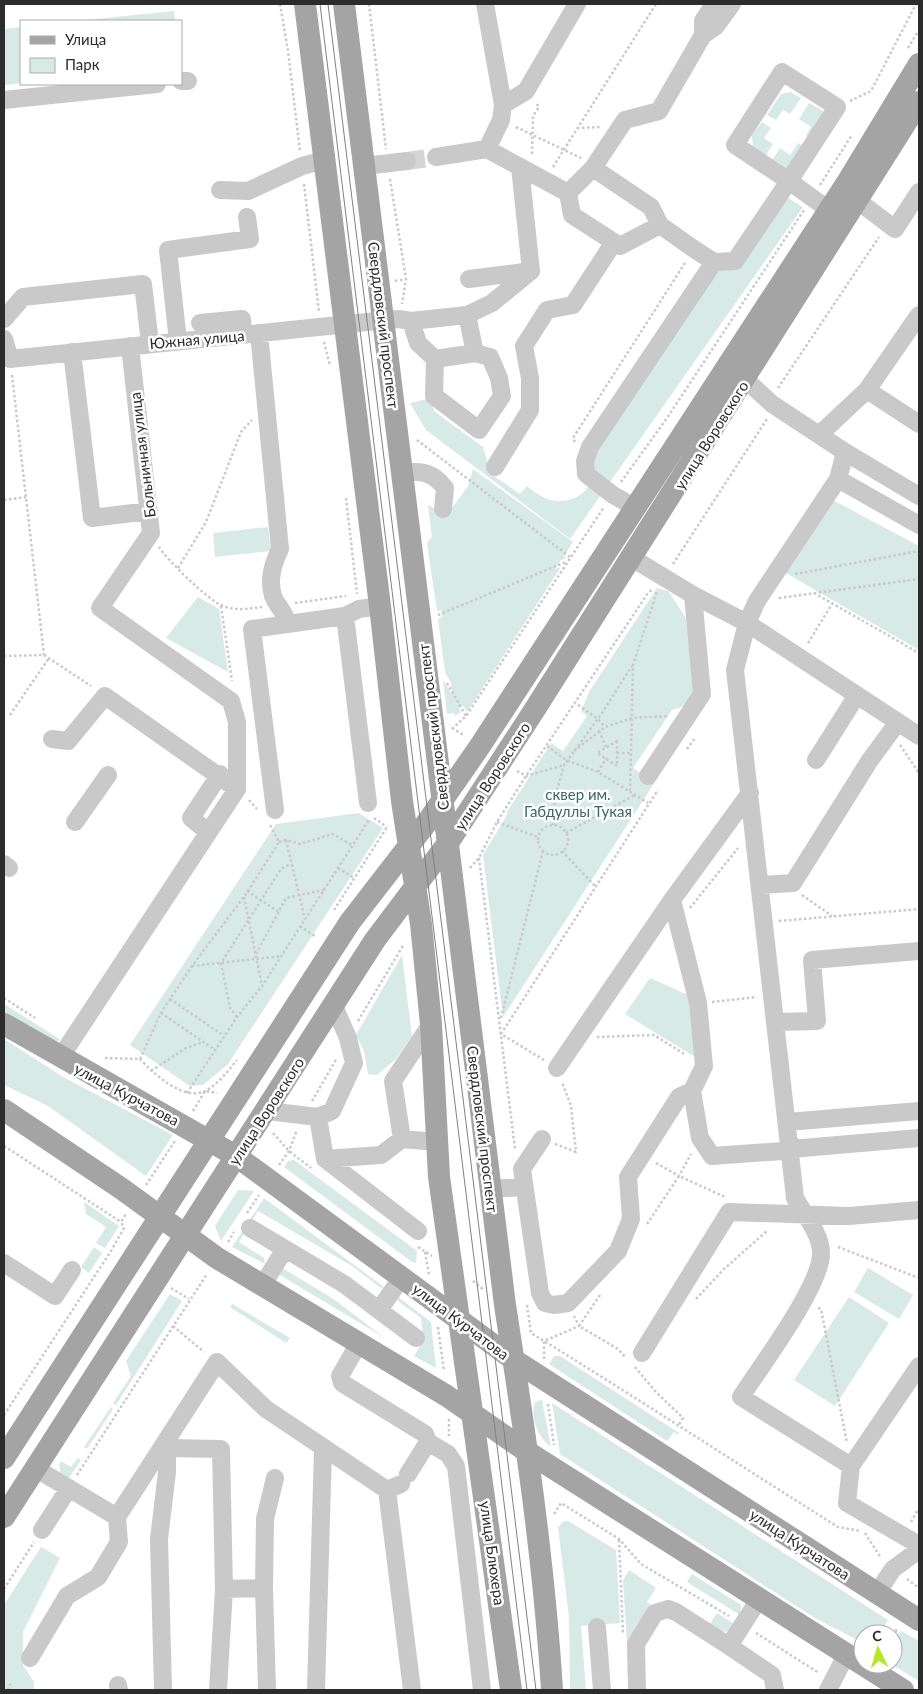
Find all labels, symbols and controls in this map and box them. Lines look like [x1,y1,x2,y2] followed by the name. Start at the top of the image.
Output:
[20,20,182,85] legend
[65,30,106,48] text: Улица
[65,55,100,73] text: Парк
[365,241,403,410] street label: Свердловский проспект
[149,326,245,352] street label: Южная улица
[670,377,752,493] street label: улица Воровского
[125,391,159,519] street label: Больничная улица
[414,642,452,811] street label: Свердловский проспект
[450,719,534,833] street label: улица Воровского
[524,785,632,820] park label: сквер им. Габдуллы Тукая
[464,1045,502,1214] street label: Свердловский проспект
[224,1054,308,1168] street label: улица Воровского
[72,1059,182,1129] street label: улица Курчатова
[409,1279,513,1363] street label: улица Курчатова
[477,1500,509,1606] street label: улица Блюхера
[746,1505,854,1583] street label: улица Курчатова
[853,1624,903,1674] north arrow
[871,1627,883,1644] text: С

